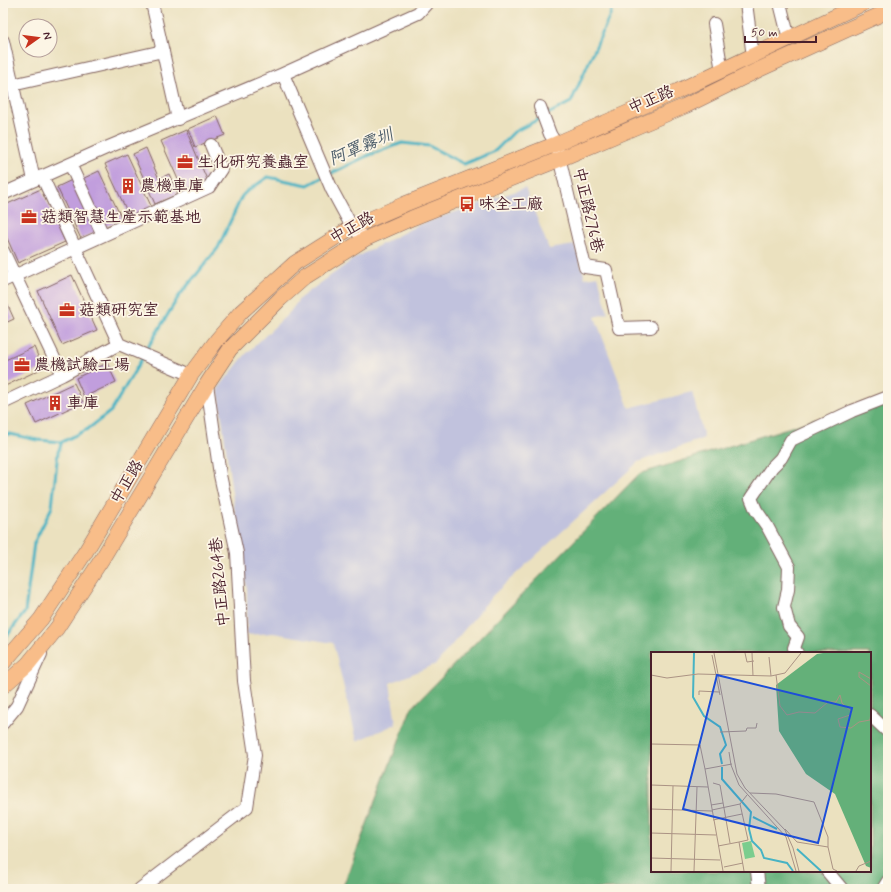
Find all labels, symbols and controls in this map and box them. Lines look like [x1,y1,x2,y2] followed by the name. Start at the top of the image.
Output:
[18,18,58,58] north arrow
[745,18,816,44] scale bar
[751,25,778,41] text: 50 m
[39,31,54,41] text: N
[625,81,677,119] street label: 中正路
[325,123,398,170] water label: 阿罩霧圳
[197,152,309,173] place label: 生化研究養蟲室
[176,153,194,171] office icon: 生化研究養蟲室
[568,165,608,255] street label: 中正路276巷
[140,176,204,197] place label: 農機車庫
[119,177,137,195] building icon: 農機車庫
[479,194,543,215] place label: 味全工廠
[458,195,476,213] bus stop icon: 味全工廠
[41,207,201,228] place label: 菇類智慧生產示範基地
[326,207,378,249] street label: 中正路
[20,208,38,226] office icon: 菇類智慧生產示範基地
[79,300,159,321] place label: 菇類研究室
[58,301,76,319] office icon: 菇類研究室
[34,355,130,376] place label: 農機試驗工場
[13,356,31,374] office icon: 農機試驗工場
[67,393,99,414] place label: 車庫
[46,394,64,412] building icon: 車庫
[106,456,148,508] street label: 中正路
[206,536,234,628] street label: 中正路264巷
[651,652,871,872] inset map

